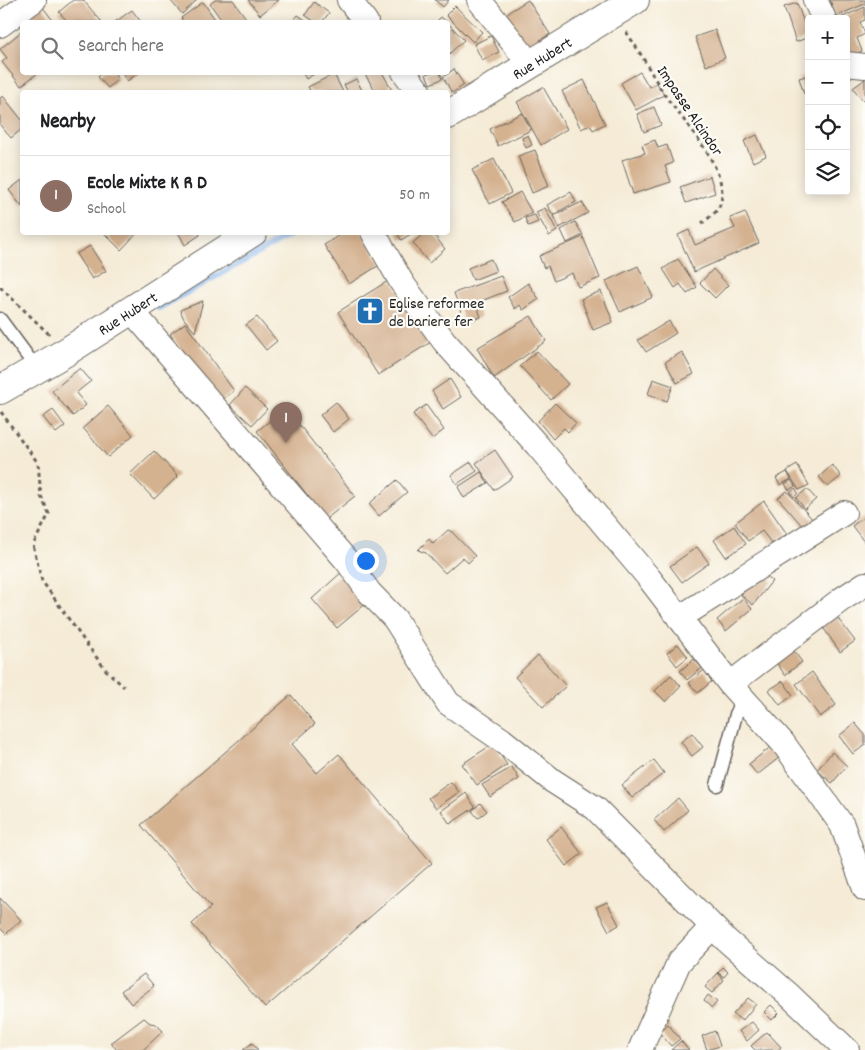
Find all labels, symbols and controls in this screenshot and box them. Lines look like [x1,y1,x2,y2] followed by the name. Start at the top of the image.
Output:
[805,15,850,195] map controls
[805,15,850,60] button: +
[20,20,450,75] search box
[509,32,577,87] street label: Rue Hubert
[38,34,66,62] icon: search
[78,34,164,61] text: Search here
[805,60,850,105] button: −
[650,61,728,161] street label: Impasse Alcindor
[805,105,850,150] button: locate
[40,108,95,138] text: Nearby
[805,150,850,195] button: layers
[87,171,207,198] text: Ecole Mixte K R D
[54,184,58,207] text: 1
[399,184,430,207] text: 50 m
[87,198,126,221] text: School
[95,287,163,342] street label: Rue Hubert
[389,293,484,334] place label: Eglise reformee de bariere fer
[355,296,385,326] church icon: Eglise reformee de bariere fer
[270,402,302,443] pin: 1
[353,548,379,574] your location

